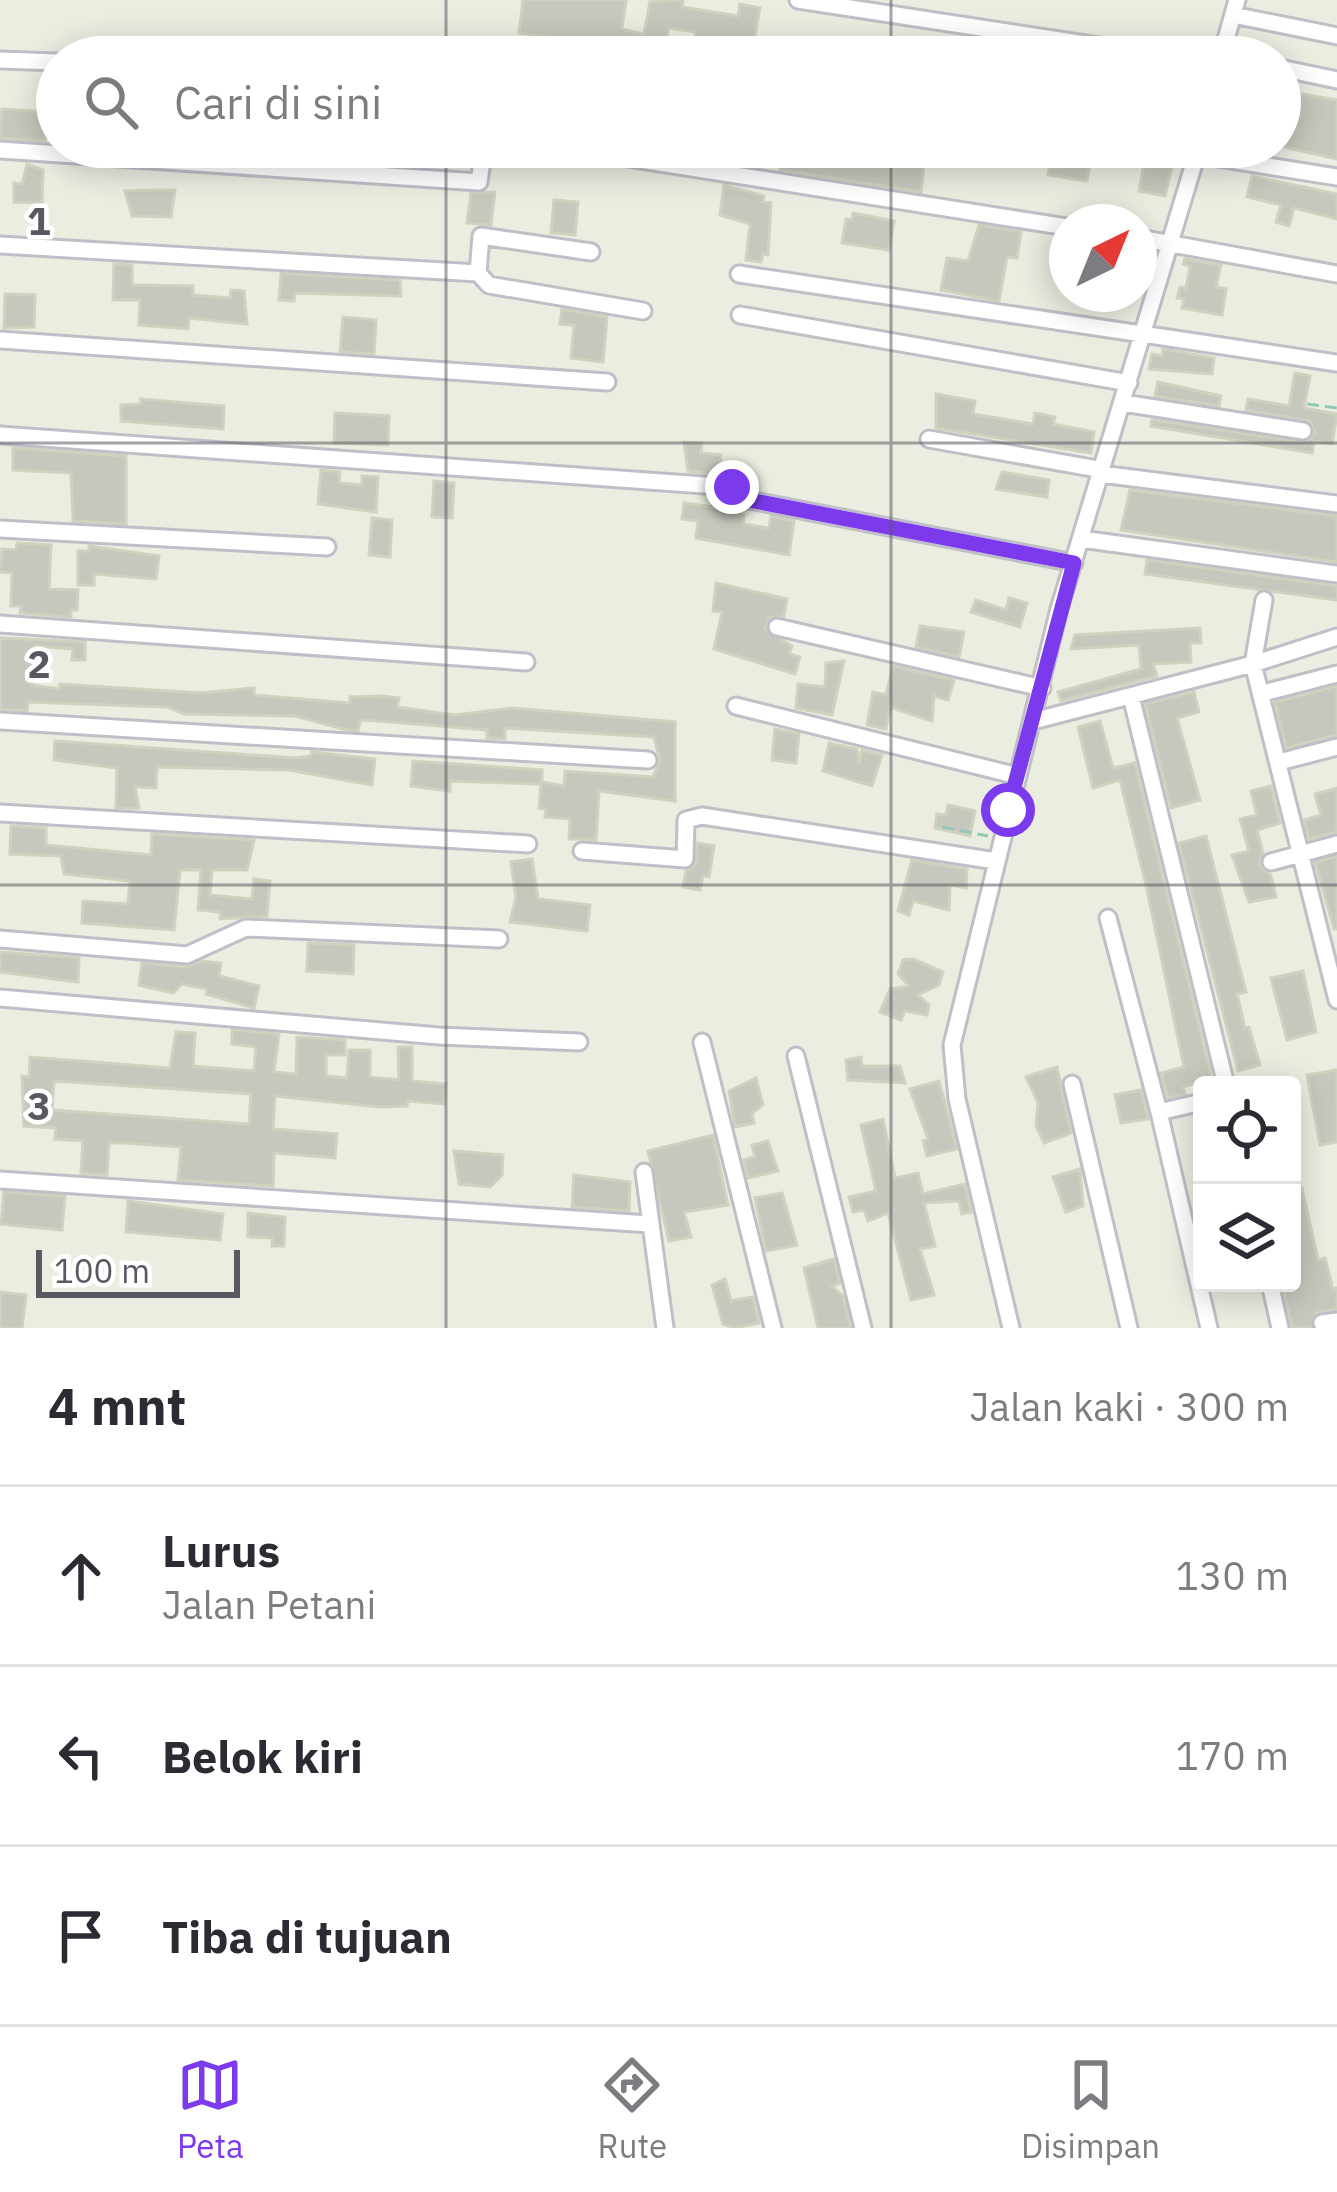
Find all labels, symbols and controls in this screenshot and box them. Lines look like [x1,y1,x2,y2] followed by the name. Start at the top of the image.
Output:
[36,36,1301,168] search box
[78,69,144,135] icon: search
[174,73,382,131] text: Cari di sini
[27,195,51,246] text: 1
[1049,204,1157,312] north arrow
[705,460,759,514] route end
[27,638,51,689] text: 2
[981,783,1035,837] route start
[1193,1076,1301,1292] map controls
[1193,1076,1301,1184] button: locate
[27,1080,51,1131] text: 3
[1193,1184,1301,1292] button: layers
[36,1244,240,1297] scale bar
[54,1249,150,1292] text: 100 m
[48,1373,186,1439] text: 4 mnt
[969,1381,1289,1432] text: Jalan kaki · 300 m
[162,1521,280,1579] text: Lurus
[48,1543,114,1609] icon: ahead
[1176,1550,1289,1601] text: 130 m
[162,1579,376,1630] text: Jalan Petani
[48,1723,114,1789] icon: left
[162,1727,363,1785] text: Belok kiri
[1176,1730,1289,1781] text: 170 m
[48,1903,114,1969] icon: arrive
[162,1907,452,1965] text: Tiba di tujuan
[177,2052,244,2167] tab: Peta
[598,2052,667,2167] tab: Rute
[1021,2052,1160,2167] tab: Disimpan

